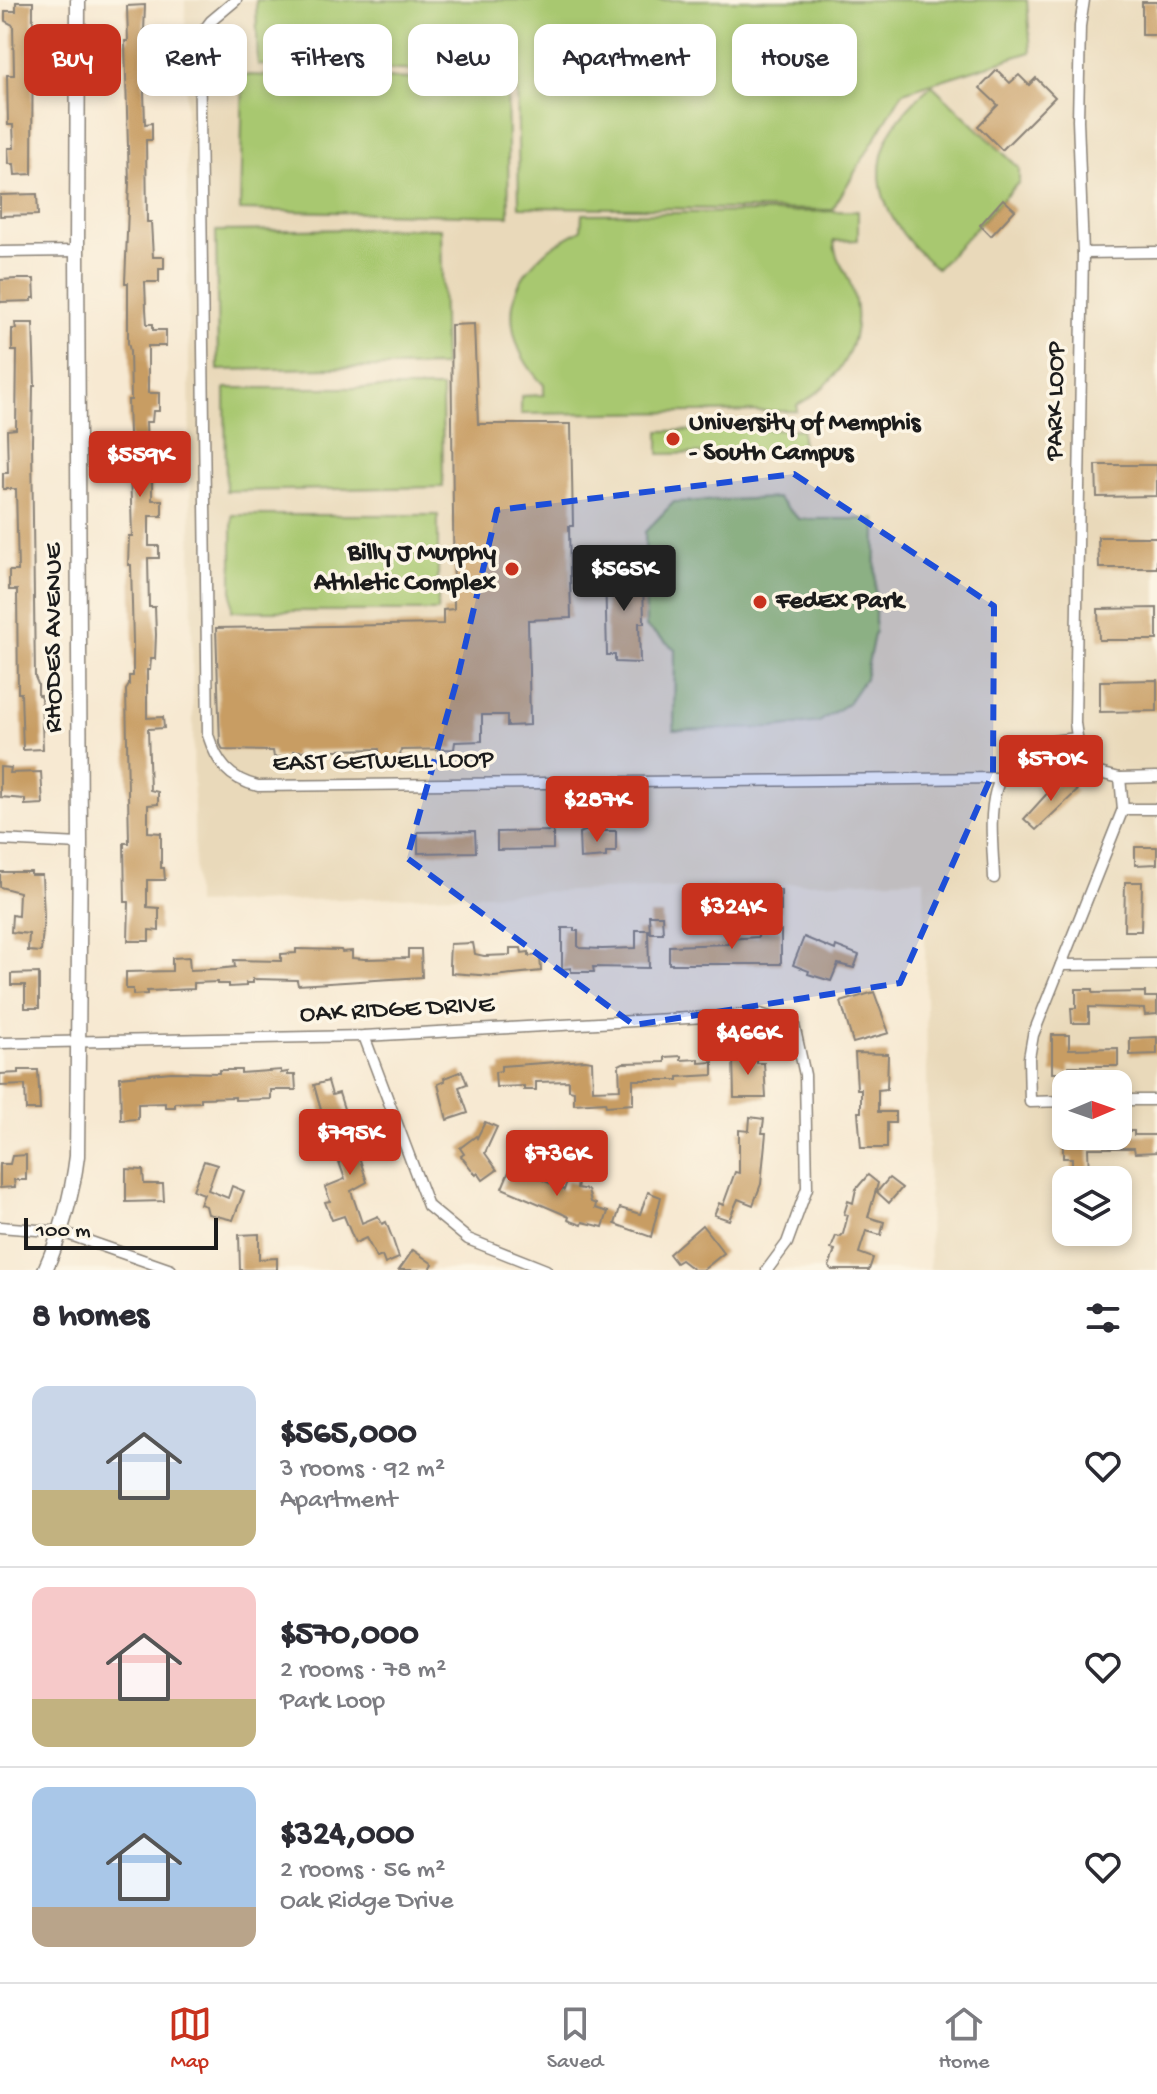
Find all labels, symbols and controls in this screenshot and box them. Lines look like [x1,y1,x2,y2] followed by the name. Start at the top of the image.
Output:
[24,24,121,96] chip: Buy
[137,24,247,96] chip: Rent
[263,24,392,96] chip: Filters
[408,24,518,96] chip: New
[534,24,716,96] chip: Apartment
[732,24,857,96] chip: House
[1040,341,1074,462] street label: PARK LOOP
[689,409,922,470] place label: University of Memphis - South Campus
[664,430,682,448] marker: University of Memphis - South Campus
[84,431,196,499] pin: $559K
[107,441,173,472] text: $559K
[313,539,496,600] place label: Billy J Murphy Athletic Complex
[40,542,71,733] street label: RHODES AVENUE
[568,545,680,613] pin: $565K
[591,555,657,586] text: $565K
[503,560,521,578] marker: Billy J Murphy Athletic Complex
[775,587,907,618] place label: FedEx Park
[751,593,769,611] marker: FedEx Park
[995,735,1107,803] pin: $570K
[1017,745,1085,776] text: $570K
[272,746,494,780] street label: EAST GETWELL LOOP
[541,776,653,844] pin: $287K
[564,786,630,817] text: $287K
[676,883,788,951] pin: $324K
[700,893,764,924] text: $324K
[299,990,496,1032] street label: OAK RIDGE DRIVE
[692,1009,804,1077] pin: $466K
[716,1019,780,1050] text: $466K
[1052,1070,1132,1150] north arrow
[1052,1070,1132,1246] map controls
[294,1109,406,1177] pin: $795K
[317,1119,383,1150] text: $795K
[501,1130,613,1198] pin: $736K
[524,1140,590,1171] text: $736K
[1052,1166,1132,1246] button: layers
[24,1214,218,1250] scale bar
[36,1219,91,1245] text: 100 m
[1081,1296,1125,1340] icon: filters
[32,1298,149,1338] text: 8 homes
[280,1415,417,1455] text: $565,000
[96,1418,192,1514] icon: home
[1081,1444,1125,1488] icon: heart
[280,1455,445,1486] text: 3 rooms · 92 m²
[280,1486,397,1517] text: Apartment
[280,1616,419,1656] text: $570,000
[96,1619,192,1715] icon: home
[1081,1645,1125,1689] icon: heart
[280,1656,446,1687] text: 2 rooms · 78 m²
[280,1687,385,1718] text: Park Loop
[280,1816,414,1856] text: $324,000
[96,1819,192,1915] icon: home
[1081,1845,1125,1889] icon: heart
[280,1856,445,1887] text: 2 rooms · 56 m²
[280,1887,453,1918] text: Oak Ridge Drive
[168,2002,212,2076] tab: Map
[547,2002,603,2076] tab: Saved
[938,2002,989,2076] tab: Home

